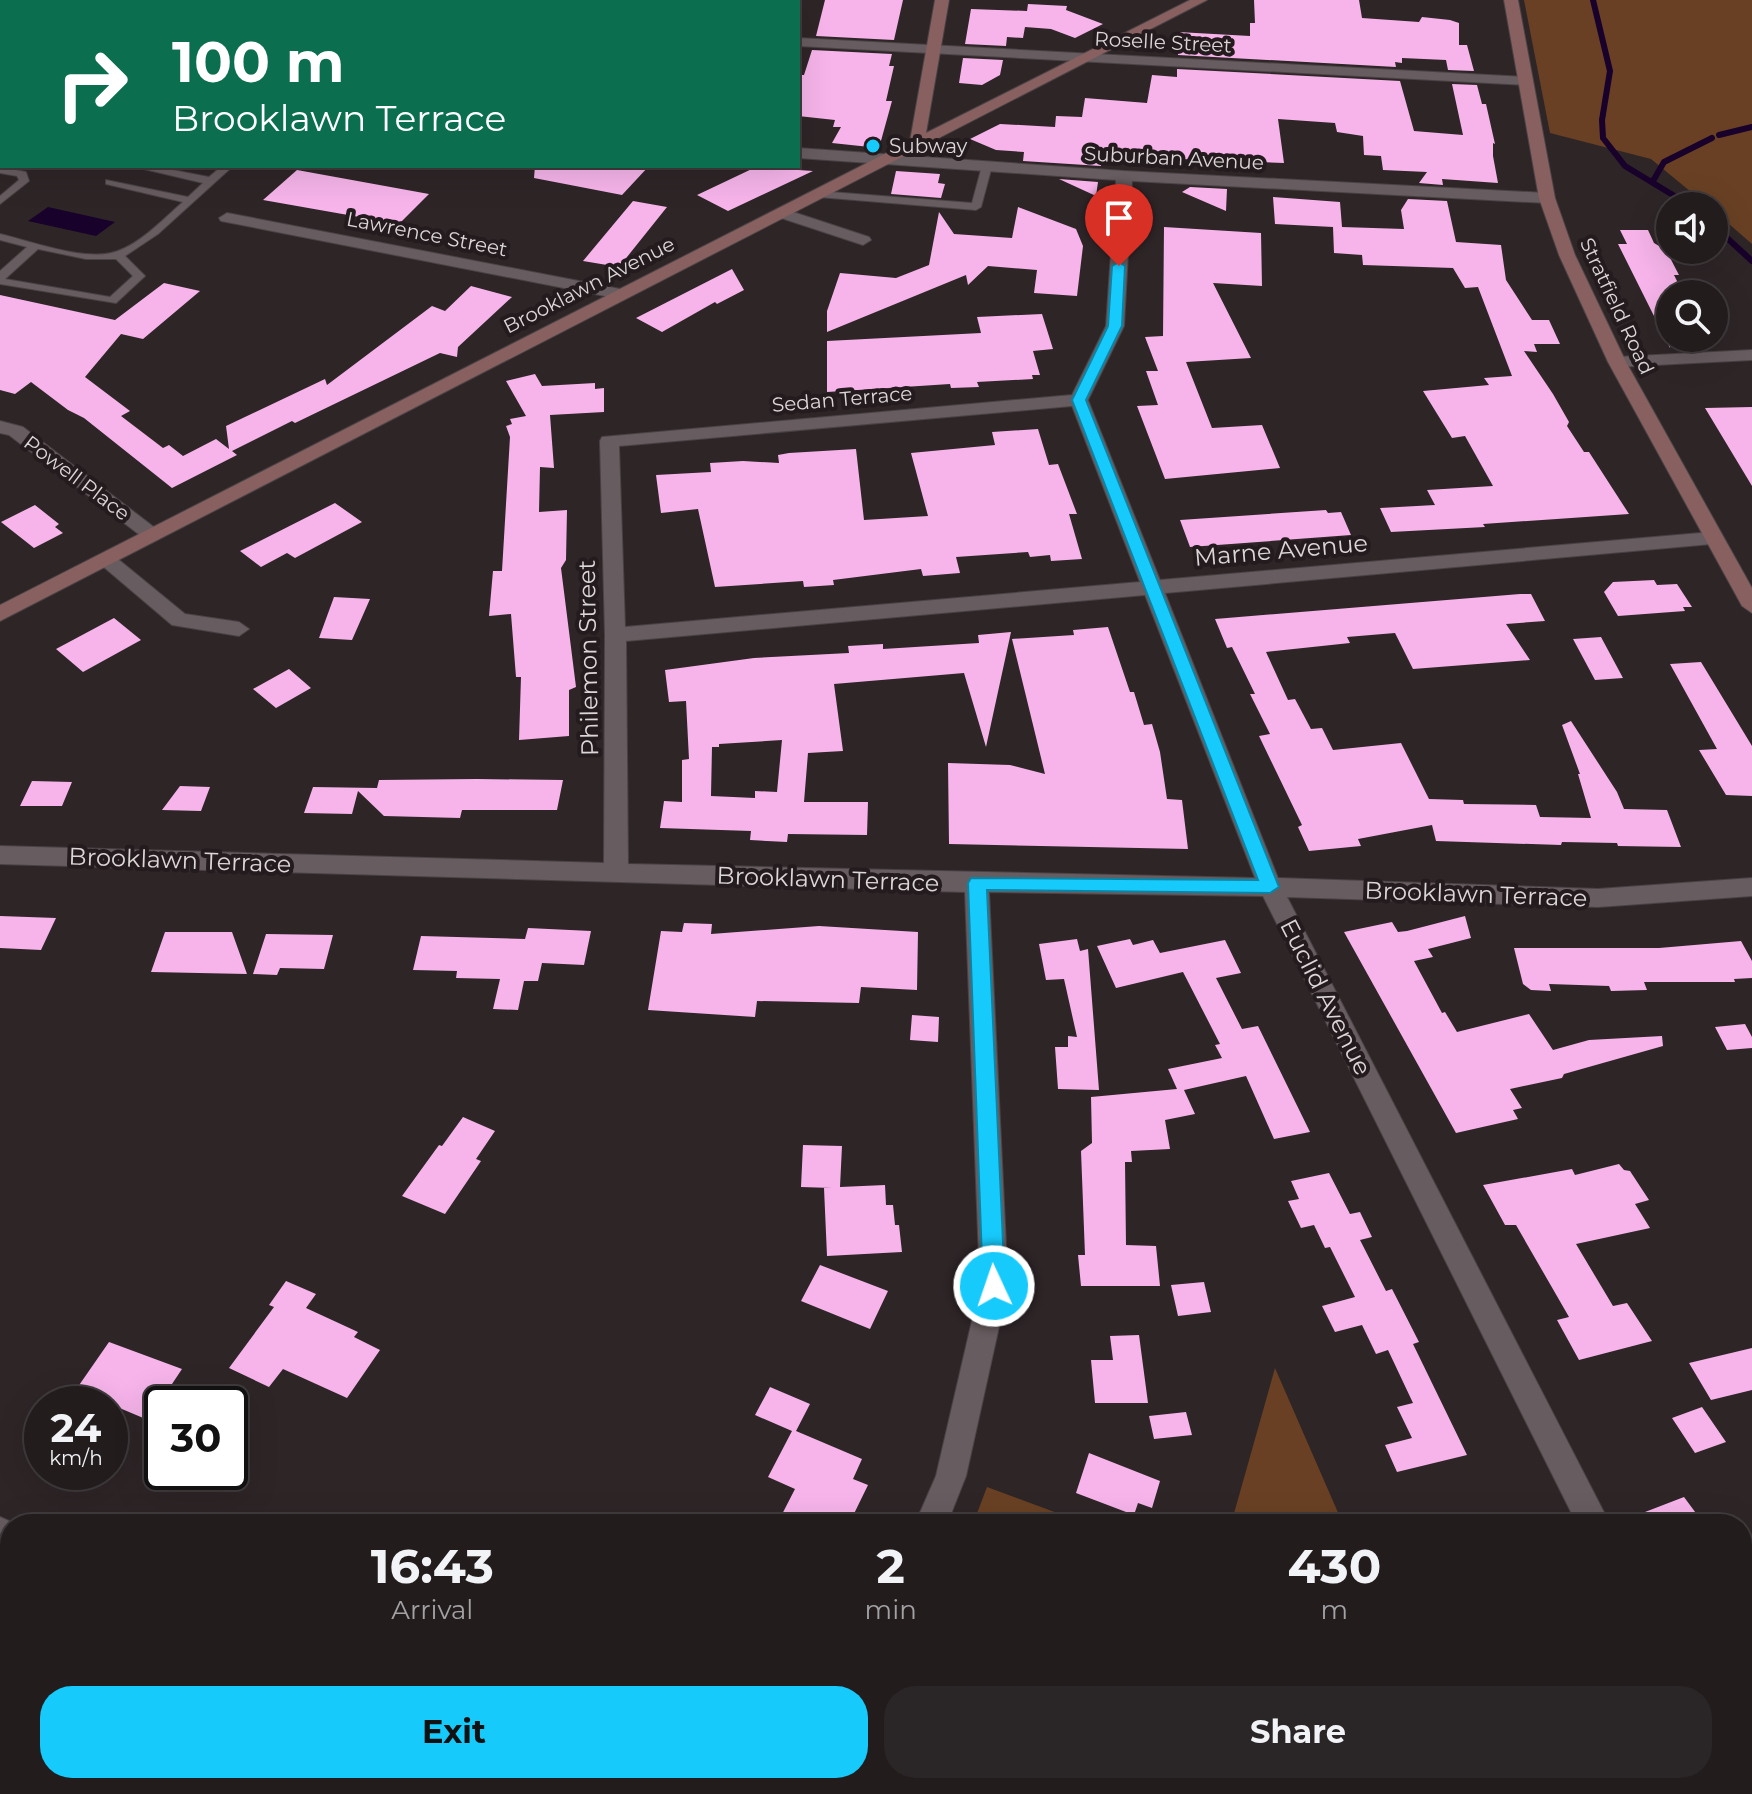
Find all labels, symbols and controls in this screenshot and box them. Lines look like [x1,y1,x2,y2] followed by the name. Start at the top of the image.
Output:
[1094,26,1232,58] street label: Roselle Street
[172,28,345,96] text: 100 m
[40,32,144,136] icon: right
[172,96,506,140] text: Brooklawn Terrace
[889,134,968,158] place label: Subway
[864,137,882,155] marker: Subway
[1083,141,1265,175] street label: Suburban Avenue
[1085,184,1153,266] pin
[1656,192,1728,352] map controls
[1656,192,1728,264] button: sound
[1097,196,1141,240] icon: arrive
[345,207,509,261] street label: Lawrence Street
[499,231,679,339] street label: Brooklawn Avenue
[1575,234,1659,378] street label: Stratfield Road
[1656,280,1728,352] button: search
[771,381,913,417] street label: Sedan Terrace
[19,430,135,526] street label: Powell Place
[1193,528,1369,572] street label: Marne Avenue
[572,559,604,756] street label: Philemon Street
[68,842,292,878] street label: Brooklawn Terrace
[716,861,940,897] street label: Brooklawn Terrace
[1364,876,1588,912] street label: Brooklawn Terrace
[1274,914,1378,1080] street label: Euclid Avenue
[952,1244,1036,1328] position arrow
[144,1386,248,1490] speed limit sign: 30
[51,1403,101,1452] text: 24
[49,1446,103,1470] text: km/h
[371,1537,494,1595] text: 16:43
[877,1537,905,1595] text: 2
[1288,1537,1381,1595] text: 430
[391,1594,473,1626] text: Arrival
[865,1594,917,1626] text: min
[1321,1594,1348,1626] text: m
[40,1686,868,1778] button: Exit
[884,1686,1712,1778] button: Share

